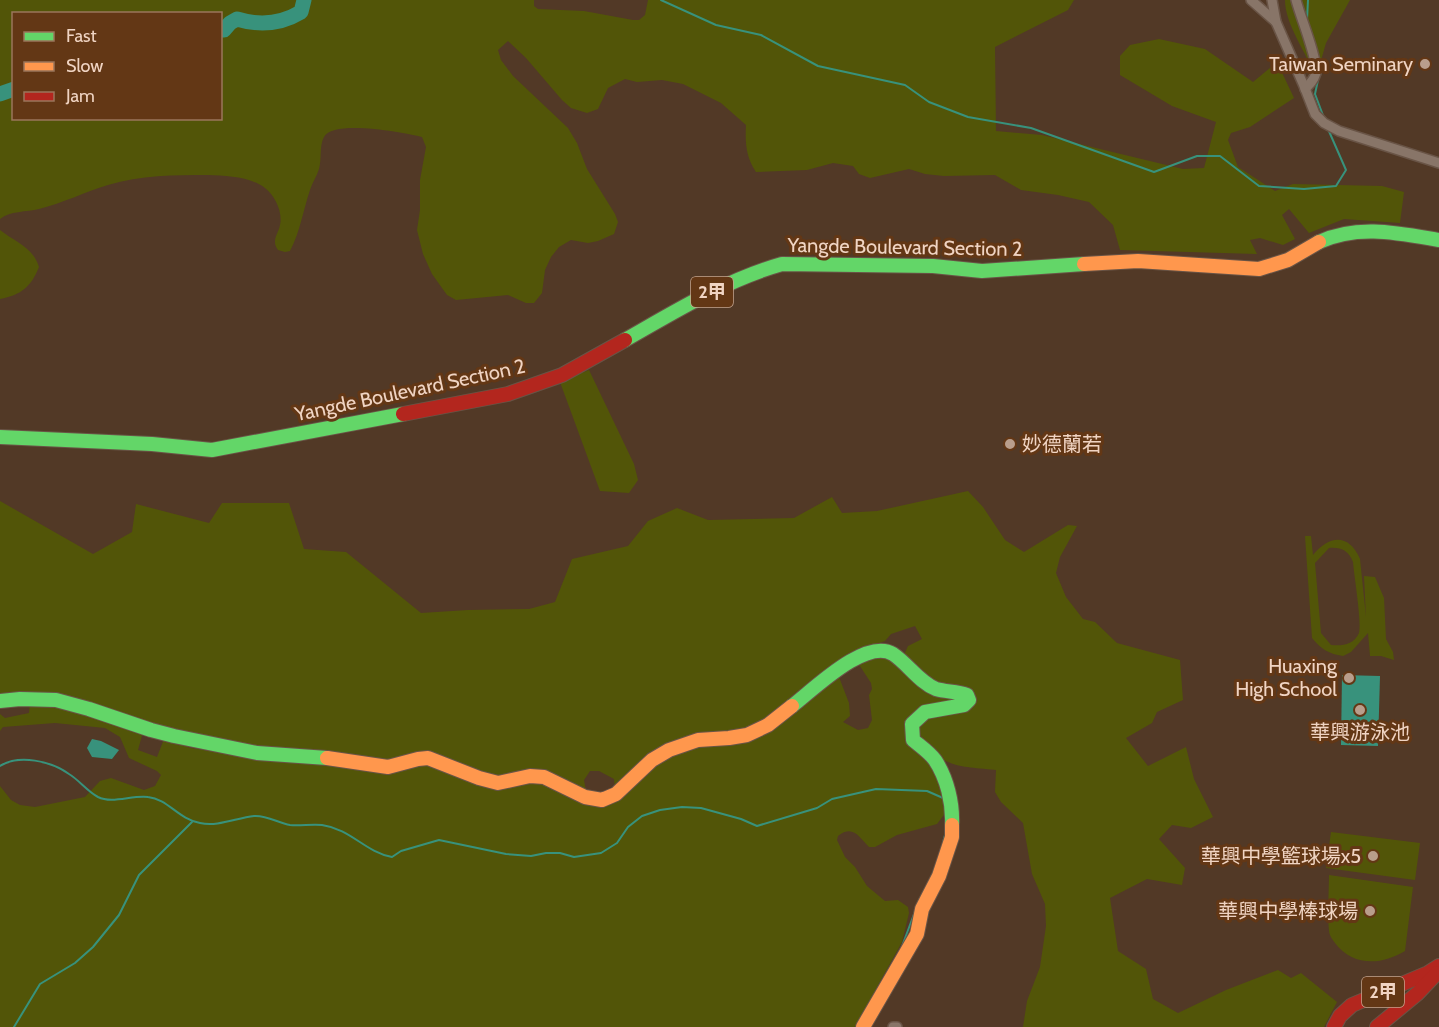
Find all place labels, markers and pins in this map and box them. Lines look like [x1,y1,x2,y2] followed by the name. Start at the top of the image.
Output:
[1269,52,1413,76] place label: Taiwan Seminary
[1418,57,1432,71] marker: Taiwan Seminary
[1022,432,1102,456] place label: 妙德蘭若
[1003,437,1017,451] marker: 妙德蘭若
[1235,654,1338,701] place label: Huaxing High School
[1342,671,1356,685] marker: Huaxing High School
[1353,703,1367,717] marker: 華興游泳池
[1310,720,1410,744] place label: 華興游泳池
[1201,844,1361,868] place label: 華興中學籃球場x5
[1366,849,1380,863] marker: 華興中學籃球場x5
[1218,899,1358,923] place label: 華興中學棒球場
[1363,904,1377,918] marker: 華興中學棒球場

